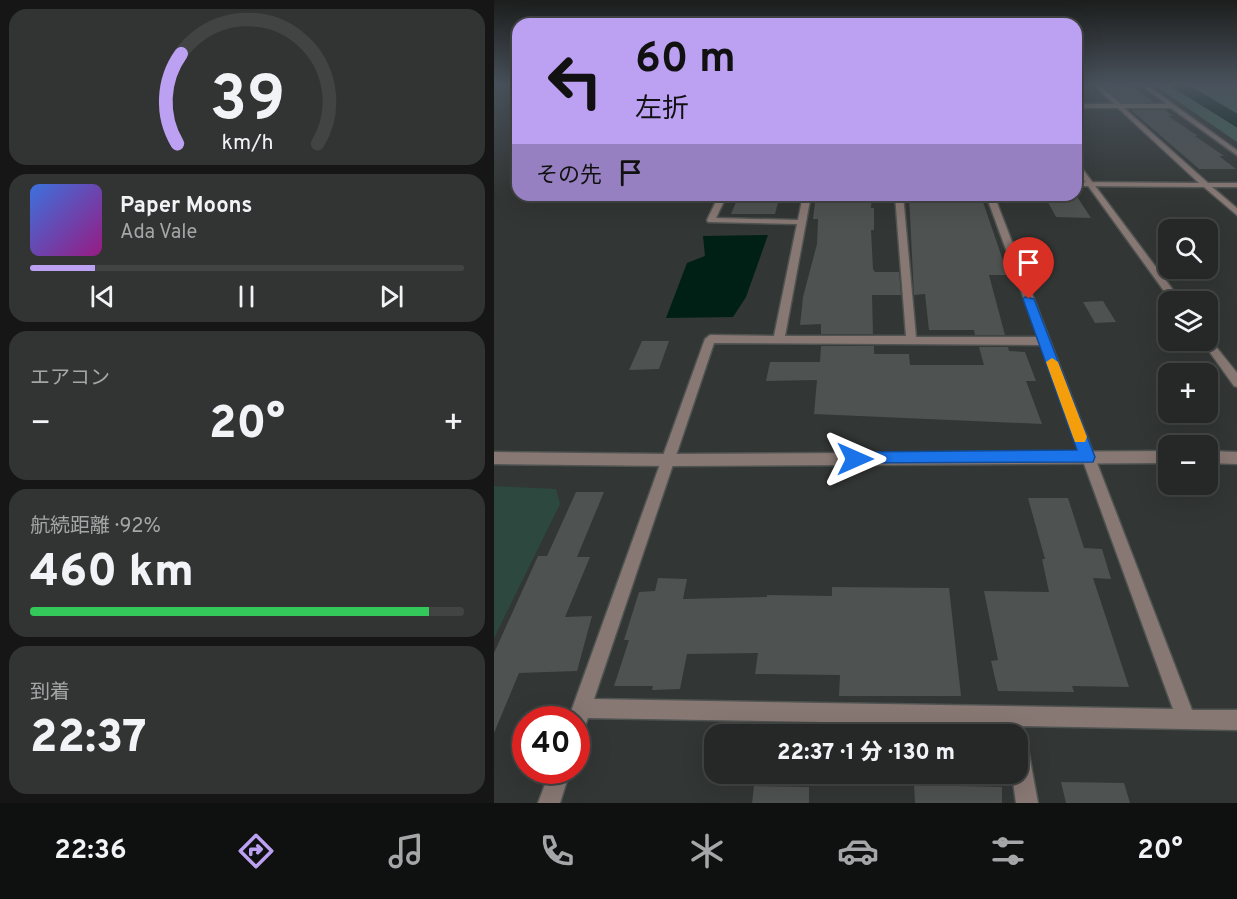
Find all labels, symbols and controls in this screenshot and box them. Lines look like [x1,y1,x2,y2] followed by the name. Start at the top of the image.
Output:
[635,34,736,87] text: 60 m
[536,42,614,120] icon: left
[209,63,285,142] text: 39
[635,93,689,127] text: 左折
[221,130,273,157] text: km/h
[614,156,647,189] icon: arrive
[536,163,602,190] text: その先
[120,193,252,220] text: Paper Moons
[1158,219,1218,495] map controls
[1158,219,1218,279] button: search
[120,220,197,246] text: Ada Vale
[1003,237,1054,299] pin
[1012,246,1045,279] icon: arrive
[86,280,119,313] icon: previous
[230,280,263,313] icon: pause
[375,280,408,313] icon: next
[1158,291,1218,351] button: layers
[1158,363,1218,423] button: +
[30,366,110,392] text: エアコン
[209,397,285,454] text: 20°
[30,404,51,446] text: −
[443,404,464,446] text: +
[823,427,887,491] position arrow
[1158,435,1218,495] button: −
[30,514,161,540] text: 航続距離 · 92%
[30,545,194,602] text: 460 km
[30,680,70,706] text: 到着
[512,706,590,784] speed limit sign: 40
[30,711,147,768] text: 22:37
[777,740,955,767] text: 22:37 · 1 分 · 130 m
[235,830,277,872] icon: directions
[385,830,427,872] icon: music
[536,830,578,872] icon: phone
[686,830,728,872] icon: climate
[837,830,879,872] icon: car
[987,830,1029,872] icon: filters
[54,834,127,868] text: 22:36
[1137,834,1183,868] text: 20°

